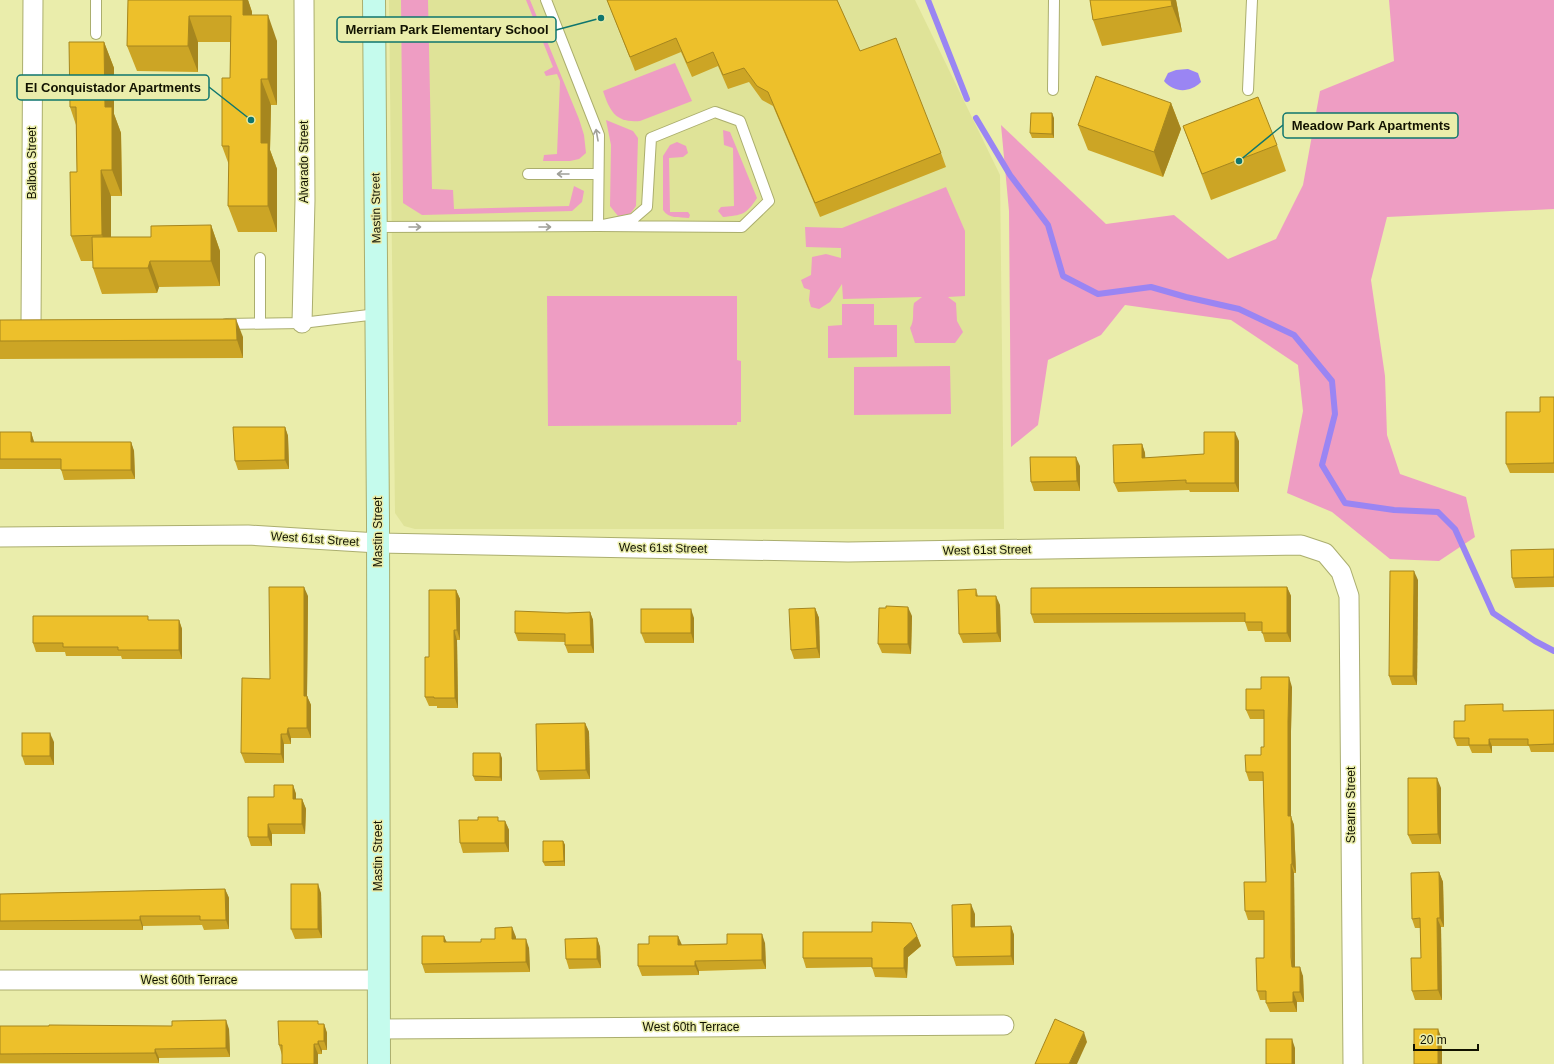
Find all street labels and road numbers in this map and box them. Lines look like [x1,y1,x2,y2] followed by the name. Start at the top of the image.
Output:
[297,120,311,203] street label: Alvarado Street
[25,126,39,199] street label: Balboa Street
[368,172,384,243] street label: Mastin Street
[371,496,385,567] street label: Mastin Street
[270,529,360,549] street label: West 61st Street
[619,540,708,556] street label: West 61st Street
[943,542,1032,558] street label: West 61st Street
[1344,766,1358,843] street label: Stearns Street
[371,820,385,891] street label: Mastin Street
[141,973,238,987] street label: West 60th Terrace
[643,1020,740,1034] street label: West 60th Terrace

